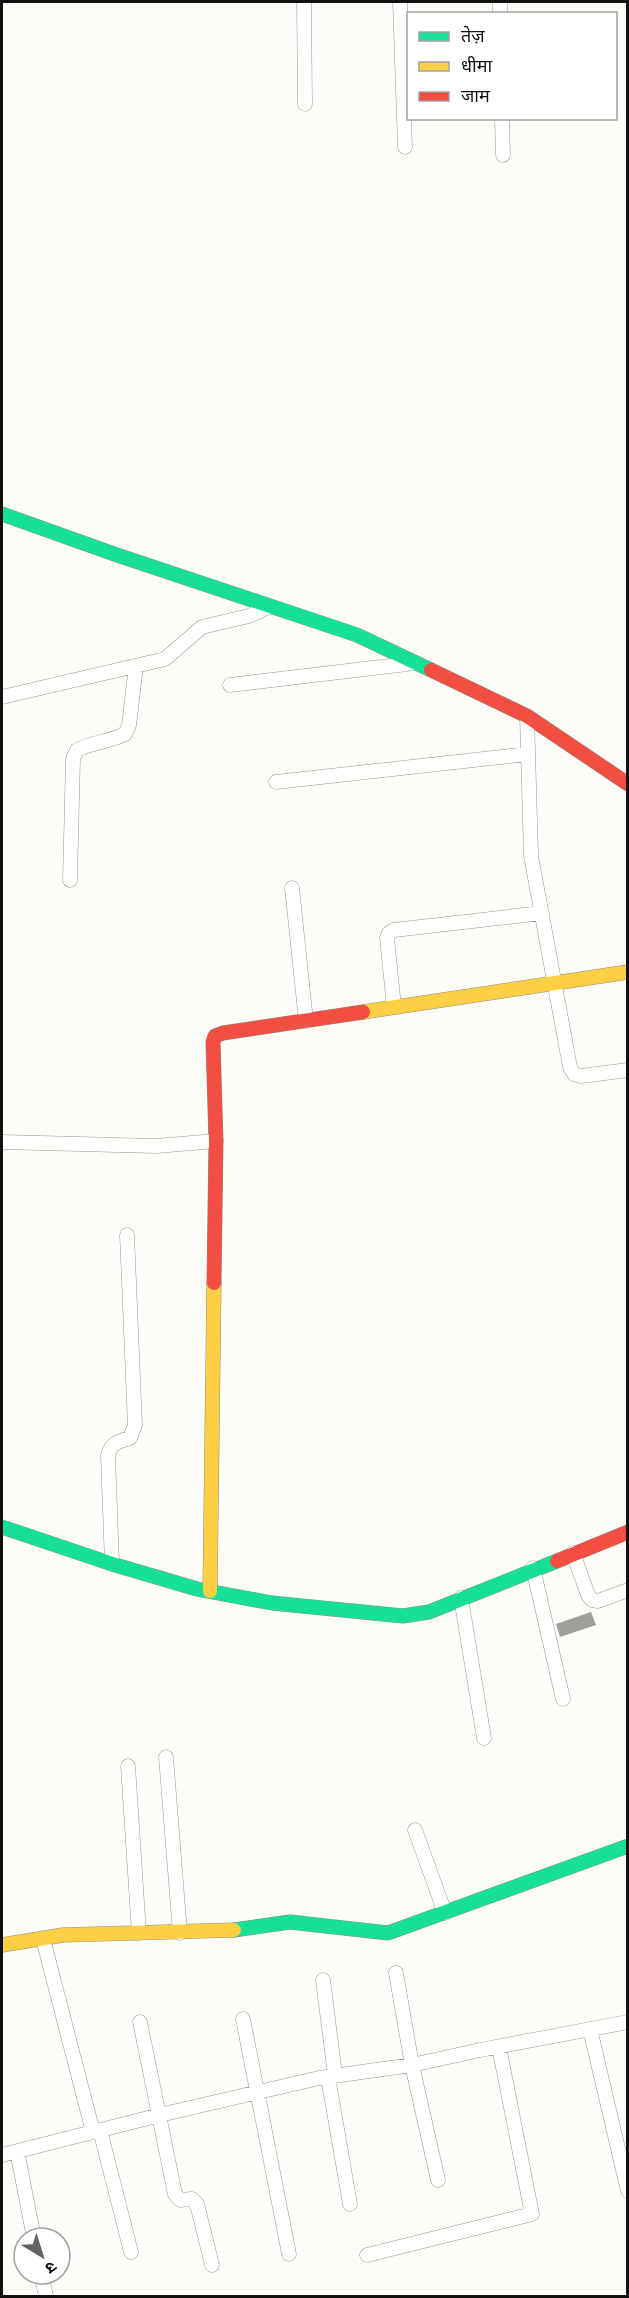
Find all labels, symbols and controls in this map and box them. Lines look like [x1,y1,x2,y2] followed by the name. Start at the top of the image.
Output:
[407,12,617,120] legend
[461,21,485,48] text: तेज़
[461,51,492,78] text: धीमा
[461,81,491,108] text: जाम
[12,2226,72,2286] north arrow
[40,2256,63,2281] text: उ

